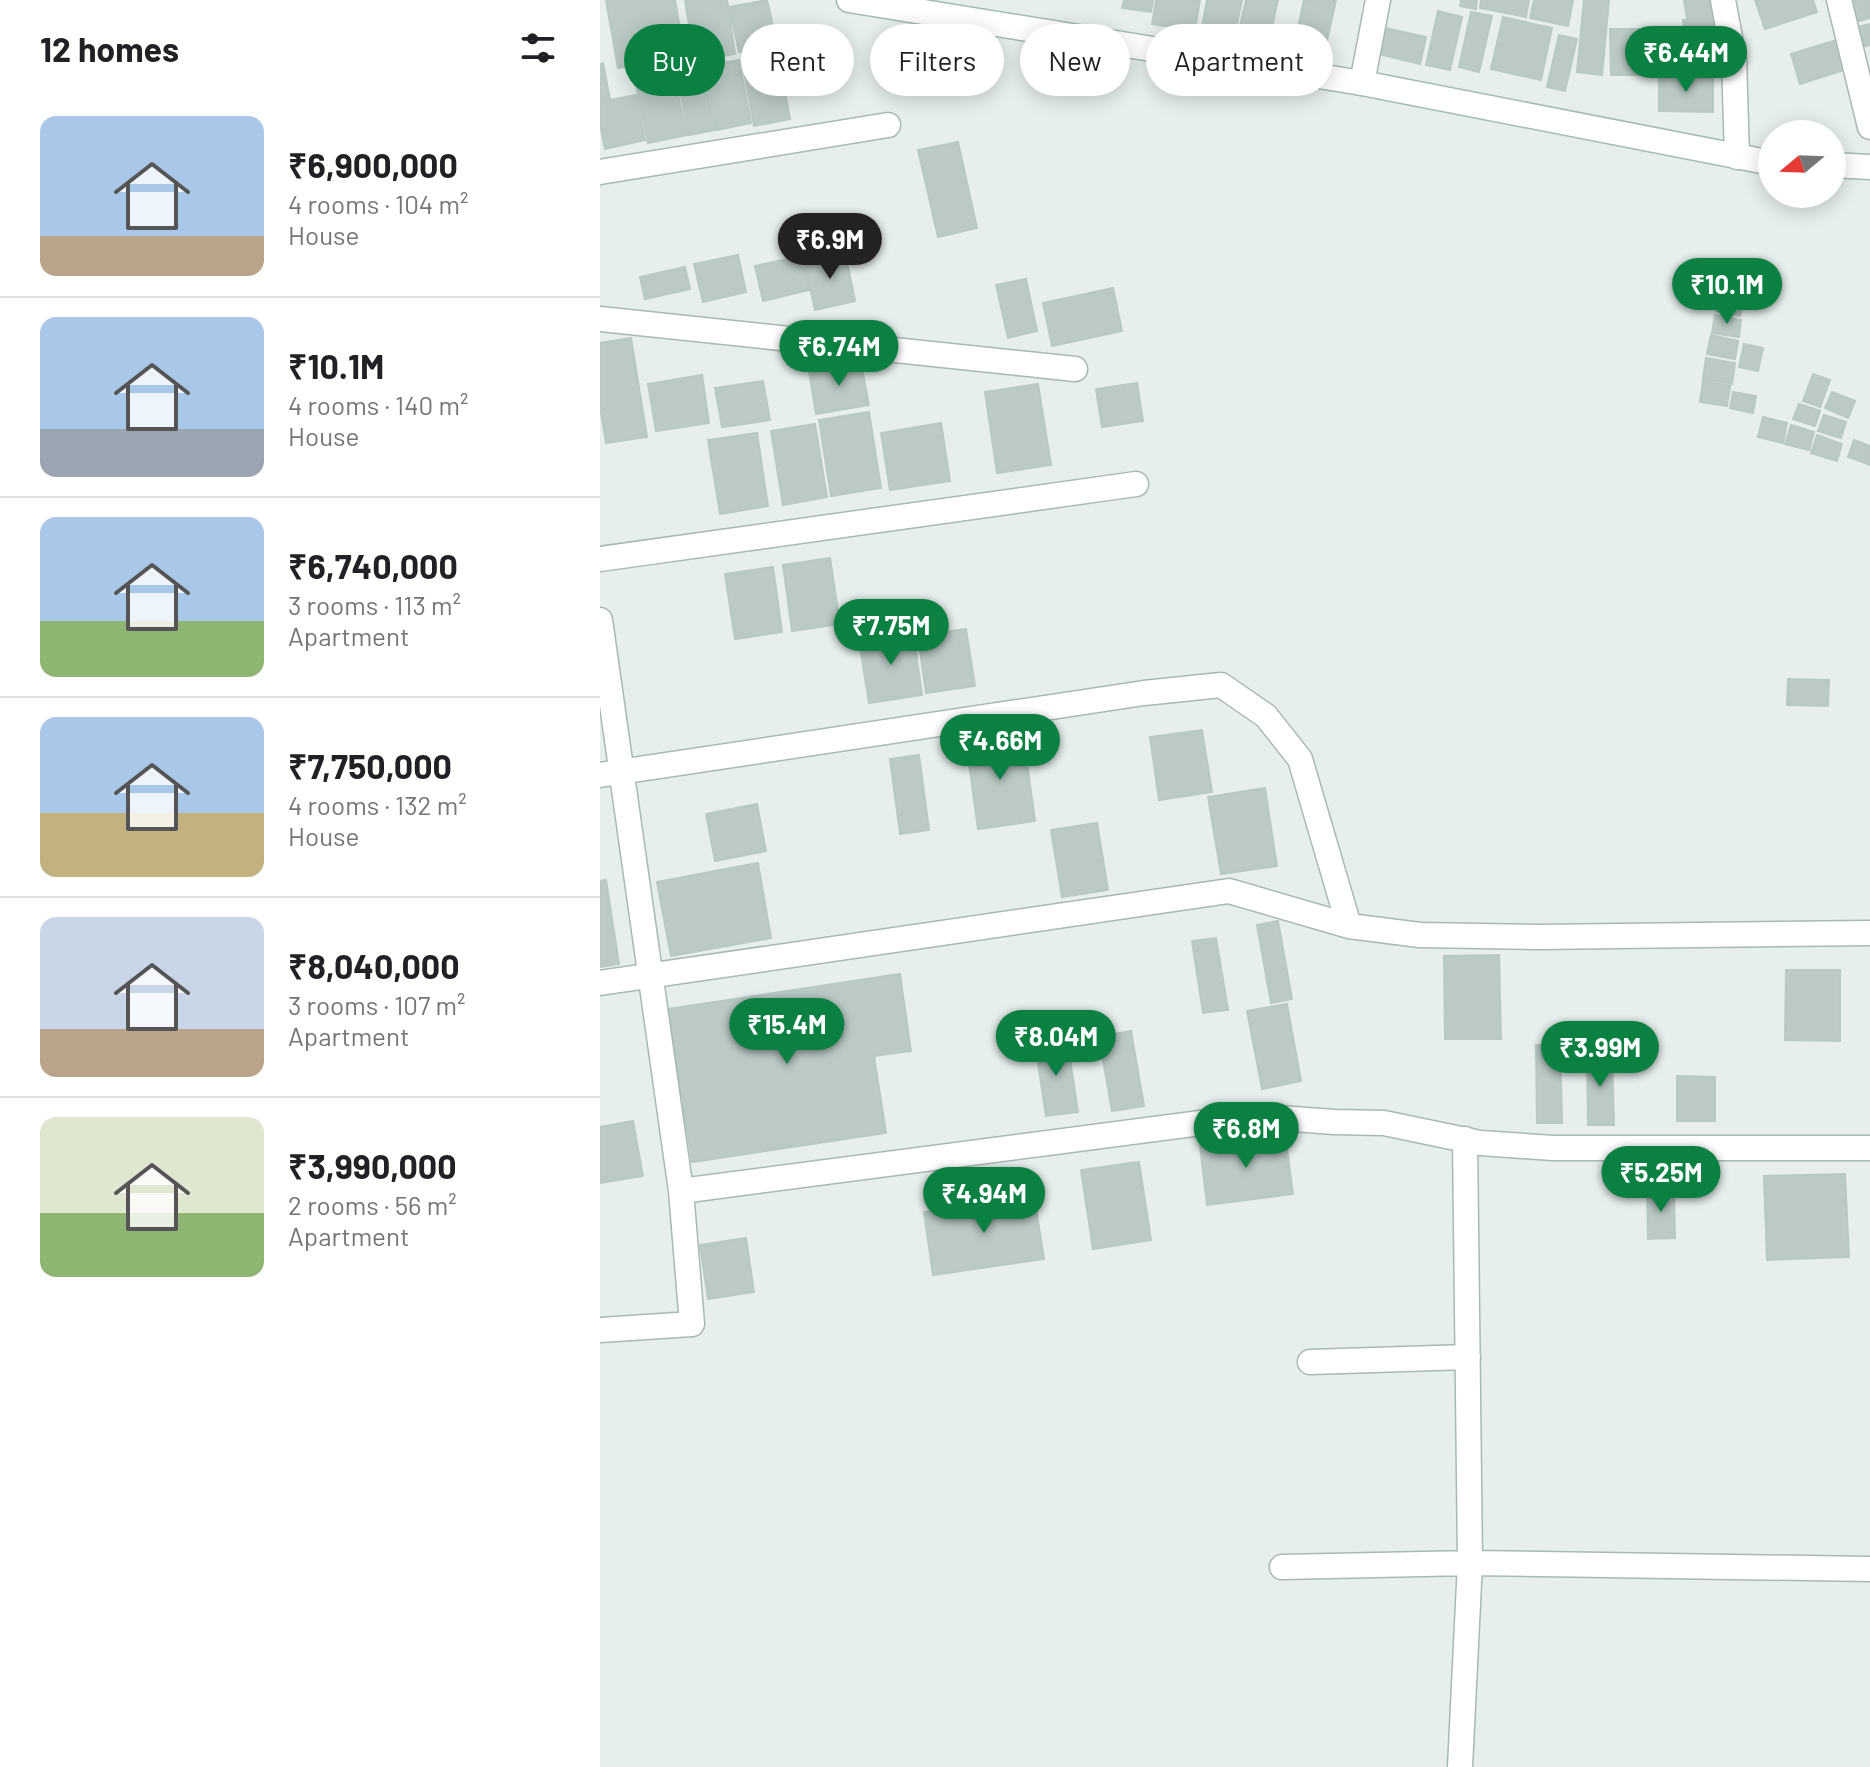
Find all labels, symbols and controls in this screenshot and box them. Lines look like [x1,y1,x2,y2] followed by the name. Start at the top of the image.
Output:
[624,24,725,96] chip: Buy
[741,24,854,96] chip: Rent
[870,24,1004,96] chip: Filters
[1020,24,1130,96] chip: New
[1146,24,1333,96] chip: Apartment
[516,26,560,70] icon: filters
[1621,26,1751,94] pin: ₹6.44M
[40,28,179,69] text: 12 homes
[1643,36,1729,67] text: ₹6.44M
[1758,120,1846,208] north arrow
[1758,120,1846,208] map controls
[288,144,458,185] text: ₹6,900,000
[104,148,200,244] icon: home
[288,188,468,219] text: 4 rooms · 104 m²
[774,213,886,281] pin: ₹6.9M
[288,219,359,250] text: House
[796,223,864,254] text: ₹6.9M
[1662,258,1792,326] pin: ₹10.1M
[1690,268,1764,299] text: ₹10.1M
[774,320,904,388] pin: ₹6.74M
[797,330,881,361] text: ₹6.74M
[288,345,384,386] text: ₹10.1M
[104,349,200,445] icon: home
[288,389,468,420] text: 4 rooms · 140 m²
[288,420,359,451] text: House
[288,545,458,586] text: ₹6,740,000
[104,549,200,645] icon: home
[288,589,461,620] text: 3 rooms · 113 m²
[826,599,956,667] pin: ₹7.75M
[852,609,930,640] text: ₹7.75M
[288,620,409,651] text: Apartment
[935,714,1065,782] pin: ₹4.66M
[958,724,1042,755] text: ₹4.66M
[288,745,452,786] text: ₹7,750,000
[104,749,200,845] icon: home
[288,789,467,820] text: 4 rooms · 132 m²
[288,820,359,851] text: House
[288,945,460,986] text: ₹8,040,000
[104,949,200,1045] icon: home
[288,989,465,1020] text: 3 rooms · 107 m²
[722,998,852,1066] pin: ₹15.4M
[747,1008,827,1039] text: ₹15.4M
[991,1010,1121,1078] pin: ₹8.04M
[288,1020,409,1051] text: Apartment
[1014,1020,1098,1051] text: ₹8.04M
[1535,1021,1665,1089] pin: ₹3.99M
[1559,1031,1641,1062] text: ₹3.99M
[1190,1102,1302,1170] pin: ₹6.8M
[1212,1112,1280,1143] text: ₹6.8M
[288,1145,457,1186] text: ₹3,990,000
[1596,1146,1726,1214] pin: ₹5.25M
[104,1149,200,1245] icon: home
[1619,1156,1703,1187] text: ₹5.25M
[919,1167,1049,1235] pin: ₹4.94M
[941,1177,1027,1208] text: ₹4.94M
[288,1189,457,1220] text: 2 rooms · 56 m²
[288,1220,409,1251] text: Apartment

